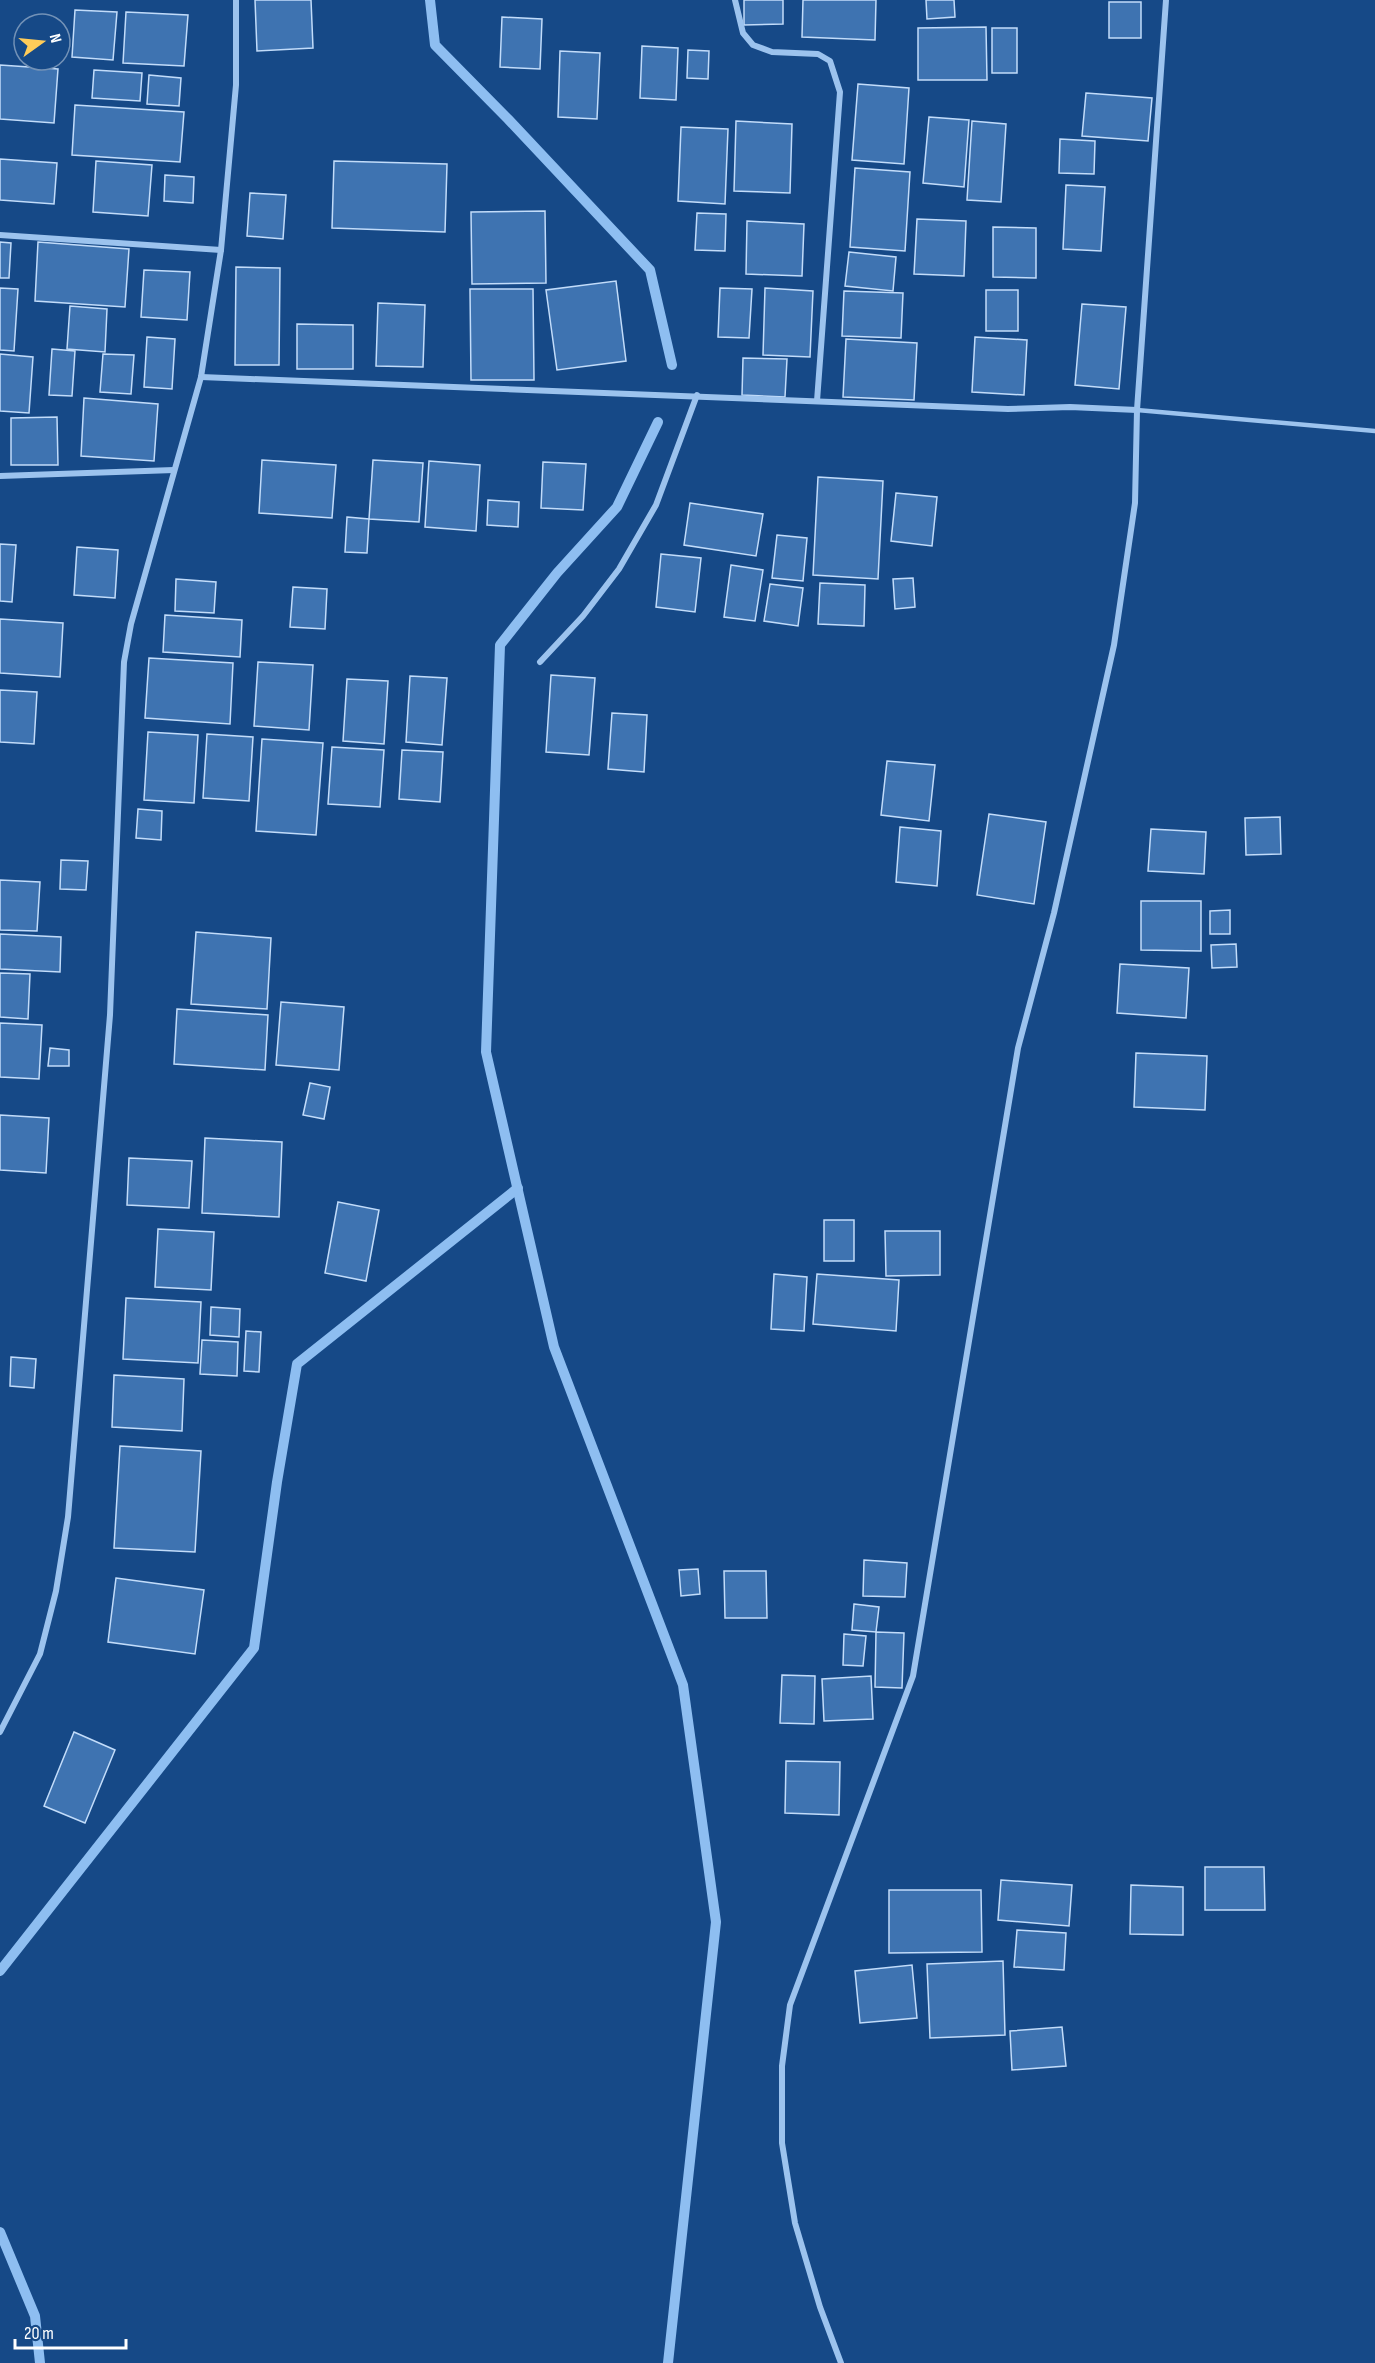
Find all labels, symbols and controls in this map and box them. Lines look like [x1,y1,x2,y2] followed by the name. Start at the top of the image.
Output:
[12,12,72,72] north arrow
[45,32,65,45] text: N
[15,2312,126,2350] scale bar
[24,2323,54,2344] text: 20 m

